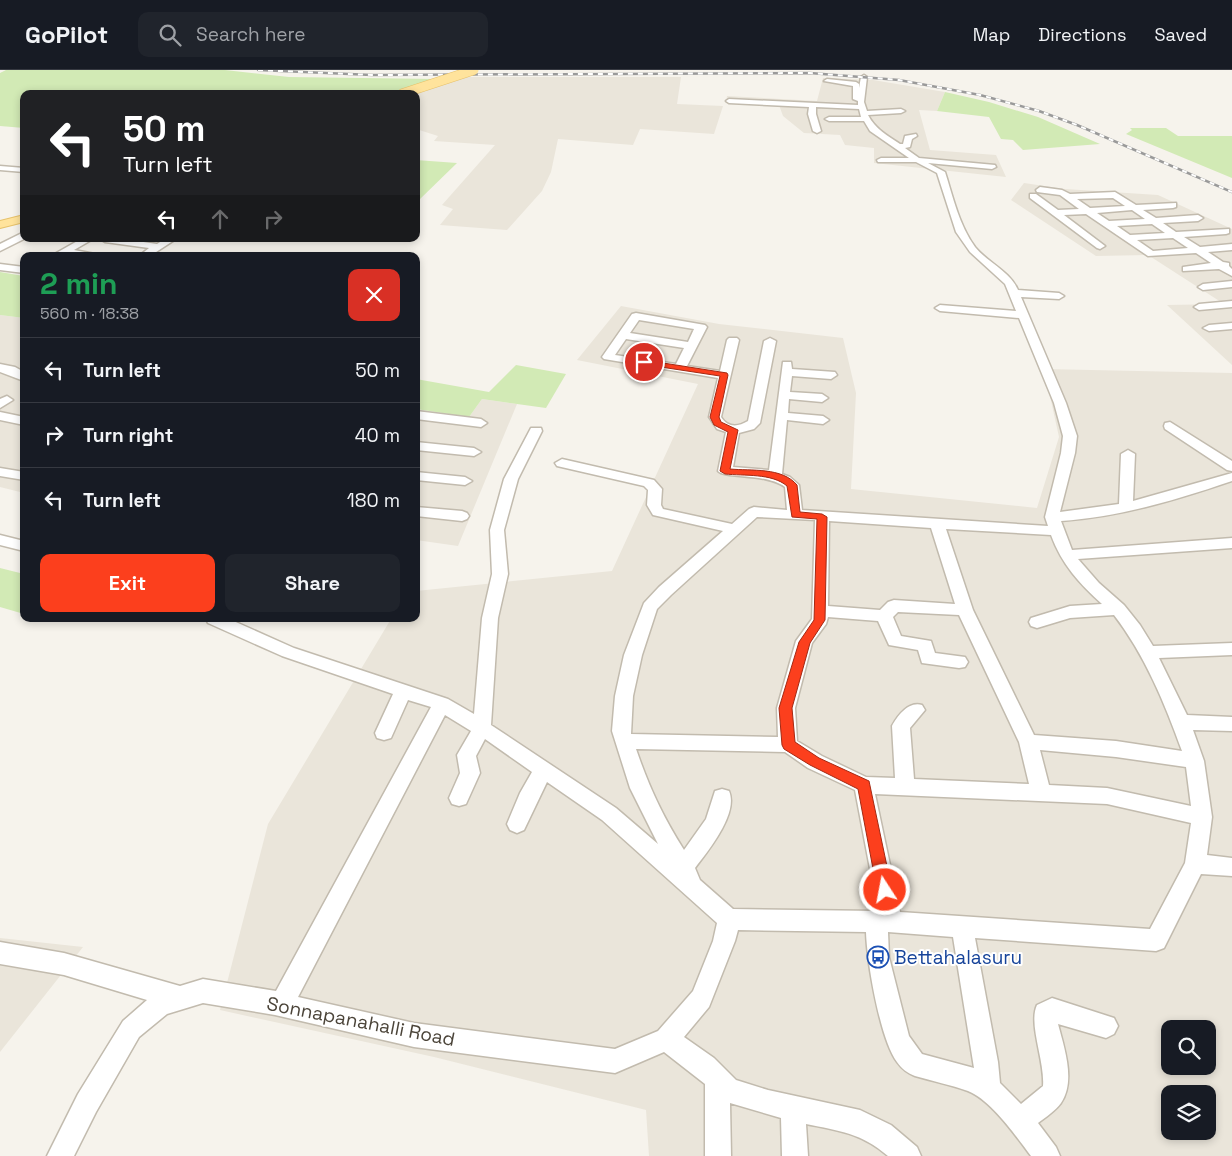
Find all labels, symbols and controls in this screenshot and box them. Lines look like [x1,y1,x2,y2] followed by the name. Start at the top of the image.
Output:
[138,12,488,57] search box
[25,19,108,50] text: GoPilot
[156,21,184,49] icon: search
[196,22,306,47] text: Search here
[973,23,1010,46] text: Map
[1038,23,1127,46] text: Directions
[1155,23,1207,46] text: Saved
[123,107,205,151] text: 50 m
[40,110,105,175] icon: left
[123,150,213,178] text: Turn left
[153,205,181,233] icon: left
[206,205,234,233] icon: ahead
[259,205,287,233] icon: right
[40,264,118,303] text: 2 min
[348,269,400,321] button: close
[40,303,139,324] text: 560 m · 18:38
[623,341,665,383] pin
[630,348,658,376] icon: arrive
[40,356,68,384] icon: left
[83,358,161,383] text: Turn left
[355,358,400,383] text: 50 m
[40,421,68,449] icon: right
[83,423,173,448] text: Turn right
[355,423,400,448] text: 40 m
[40,486,68,514] icon: left
[83,488,161,513] text: Turn left
[347,488,400,513] text: 180 m
[40,554,215,612] button: Exit
[225,554,400,612] button: Share
[858,863,910,915] position arrow
[866,945,890,969] bus stop icon: Bettahalasuru
[894,945,1022,970] place label: Bettahalasuru
[265,991,457,1052] street label: Sonnapanahalli Road
[1161,1020,1216,1140] map controls
[1161,1020,1216,1075] button: search
[1161,1085,1216,1140] button: layers

